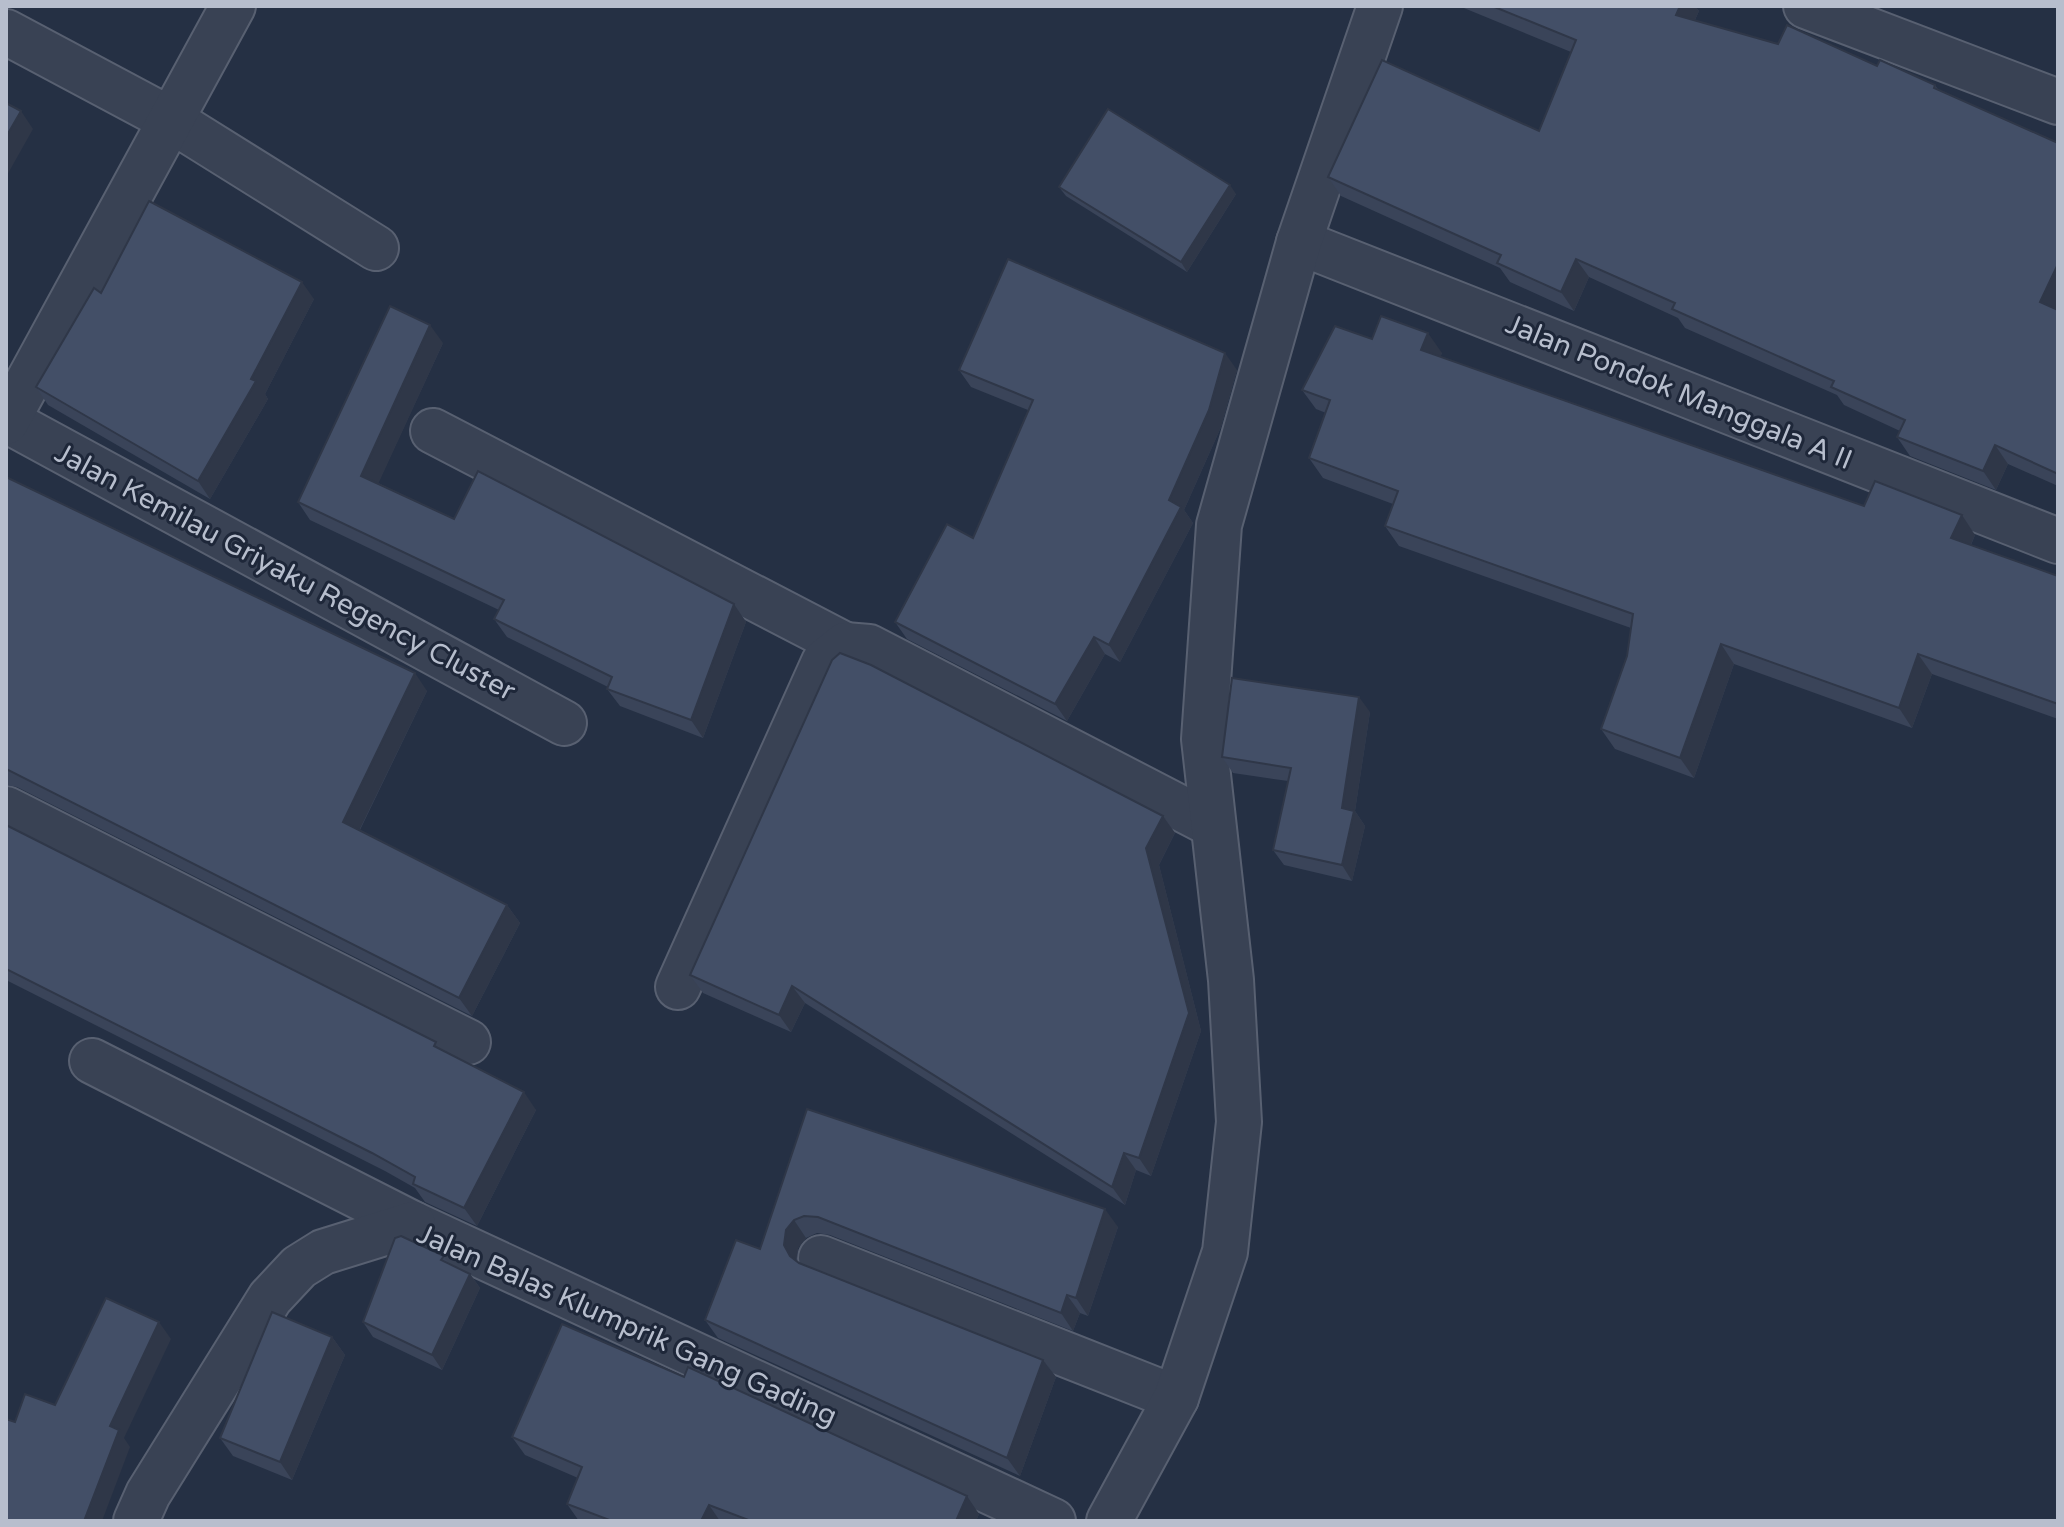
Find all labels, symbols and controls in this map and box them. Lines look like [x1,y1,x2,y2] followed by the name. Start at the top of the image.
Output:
[1501,307,1857,477] street label: Jalan Pondok Manggala A II
[49,436,521,708] street label: Jalan Kemilau Griyaku Regency Cluster
[412,1217,842,1433] street label: Jalan Balas Klumprik Gang Gading

